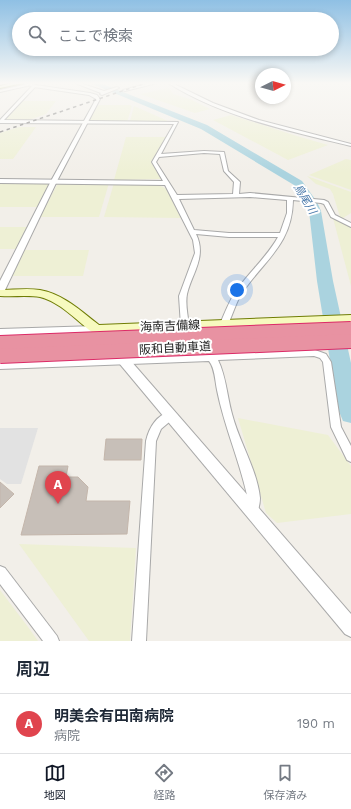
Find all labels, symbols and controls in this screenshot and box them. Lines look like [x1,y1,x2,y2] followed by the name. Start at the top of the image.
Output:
[12,12,339,56] search box
[26,23,48,45] icon: search
[58,27,133,45] text: ここで検索
[255,68,291,104] north arrow
[291,182,320,217] water label: 鳥尾川
[227,280,247,300] your location
[140,318,200,334] street label: 海南吉備線
[139,339,211,357] street label: 阪和自動車道
[45,471,71,504] pin: A
[16,659,50,679] text: 周辺
[54,707,174,725] text: 明美会有田南病院
[25,716,33,731] text: A
[297,716,335,731] text: 190 m
[54,728,80,743] text: 病院
[44,762,66,802] tab: 地図
[153,762,175,802] tab: 経路
[263,762,307,802] tab: 保存済み

